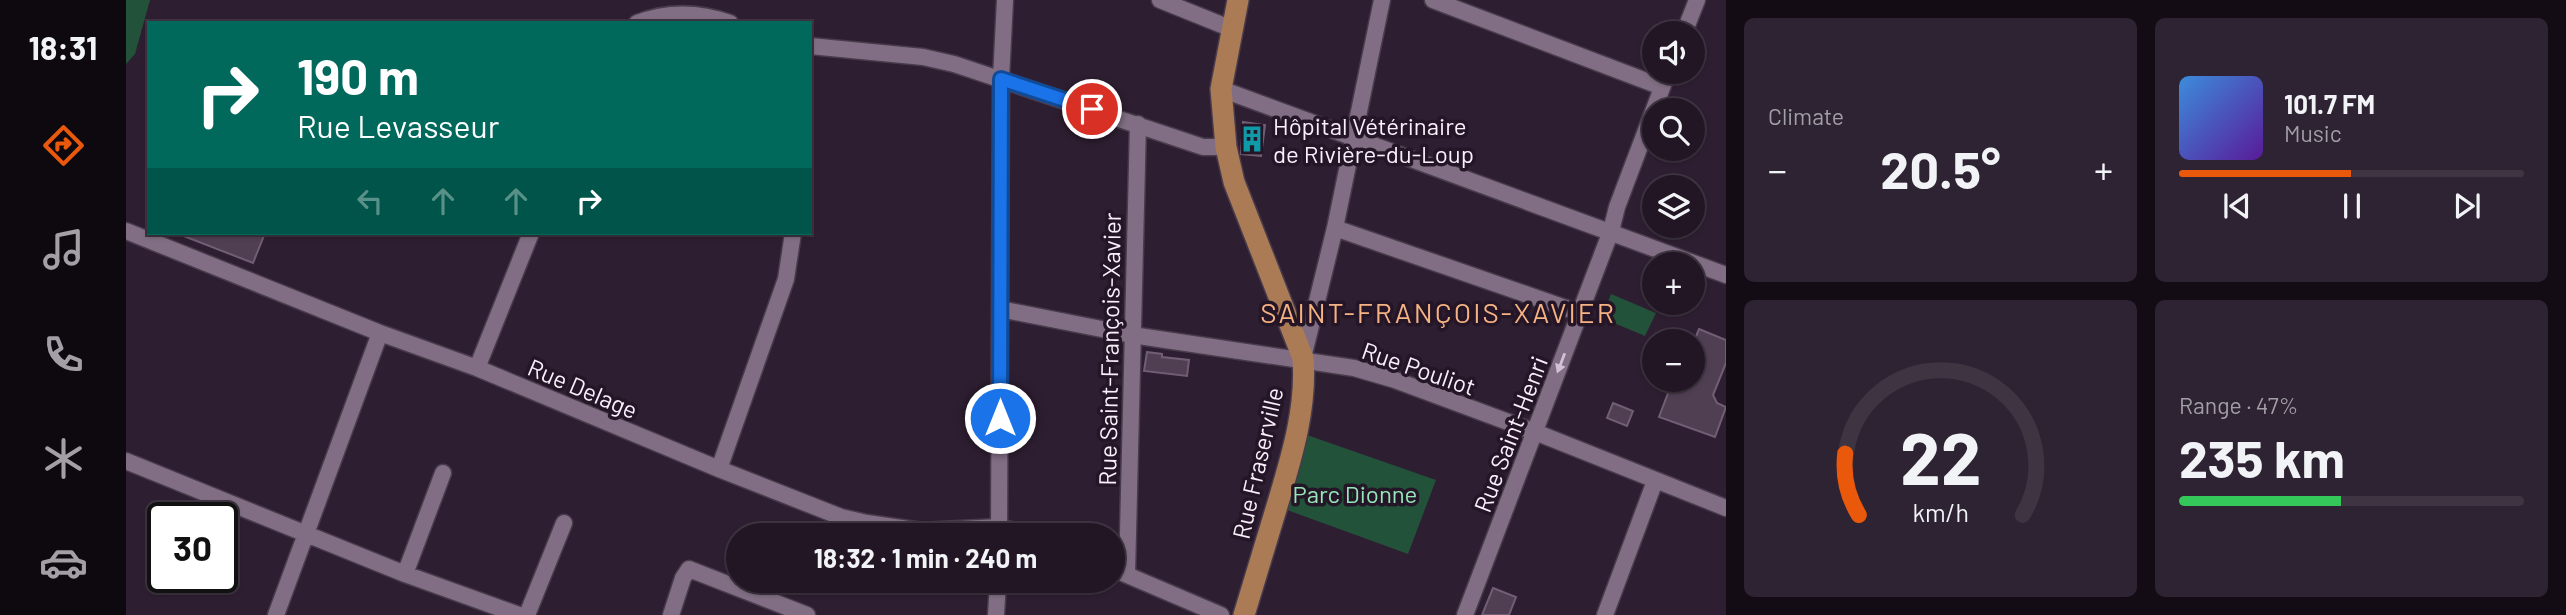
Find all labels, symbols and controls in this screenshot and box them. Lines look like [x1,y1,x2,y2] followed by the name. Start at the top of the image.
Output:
[1642,21,1705,392] map controls
[1642,21,1705,84] button: sound
[29,28,97,66] text: 18:31
[297,46,419,105] text: 190 m
[182,49,273,140] icon: right
[1062,79,1122,139] pin
[2284,88,2375,119] text: 101.7 FM
[1073,90,1111,128] icon: arrive
[1642,98,1705,161] button: search
[1768,102,1844,130] text: Climate
[297,106,499,144] text: Rue Levasseur
[1273,111,1474,168] place label: Hôpital Vétérinaire de Rivière-du-Loup
[2284,119,2342,147] text: Music
[39,121,88,170] icon: directions
[1237,124,1267,154] building icon: Hôpital Vétérinaire de Rivière-du-Loup
[1880,137,2001,199] text: 20.5°
[1768,146,1787,192] text: −
[2094,146,2113,192] text: +
[1642,175,1705,238] button: layers
[351,182,389,220] icon: left
[424,182,462,220] icon: ahead
[497,182,535,220] icon: ahead
[570,182,608,220] icon: right
[2218,187,2256,225] icon: previous
[2333,187,2371,225] icon: pause
[2448,187,2486,225] icon: next
[1092,212,1126,486] street label: Rue Saint-François-Xavier
[39,225,88,274] icon: music
[1642,252,1705,315] button: +
[1260,295,1616,329] district label: SAINT-FRANÇOIS-XAVIER
[1642,329,1705,392] button: −
[39,330,88,379] icon: phone
[1358,335,1480,401] street label: Rue Pouliot
[524,352,642,424] street label: Rue Delage
[1467,352,1553,516] street label: Rue Saint-Henri
[1555,353,1566,374] one-way arrow
[963,381,1037,455] position arrow
[1225,384,1289,542] street label: Rue Fraserville
[2179,391,2298,419] text: Range · 47%
[1900,412,1981,500] text: 22
[2179,426,2345,488] text: 235 km
[39,434,88,483] icon: climate
[1293,479,1417,508] park label: Parc Dionne
[1912,496,1969,526] text: km/h
[147,502,238,593] speed limit sign: 30
[39,538,88,587] icon: car
[814,542,1037,573] text: 18:32 · 1 min · 240 m

